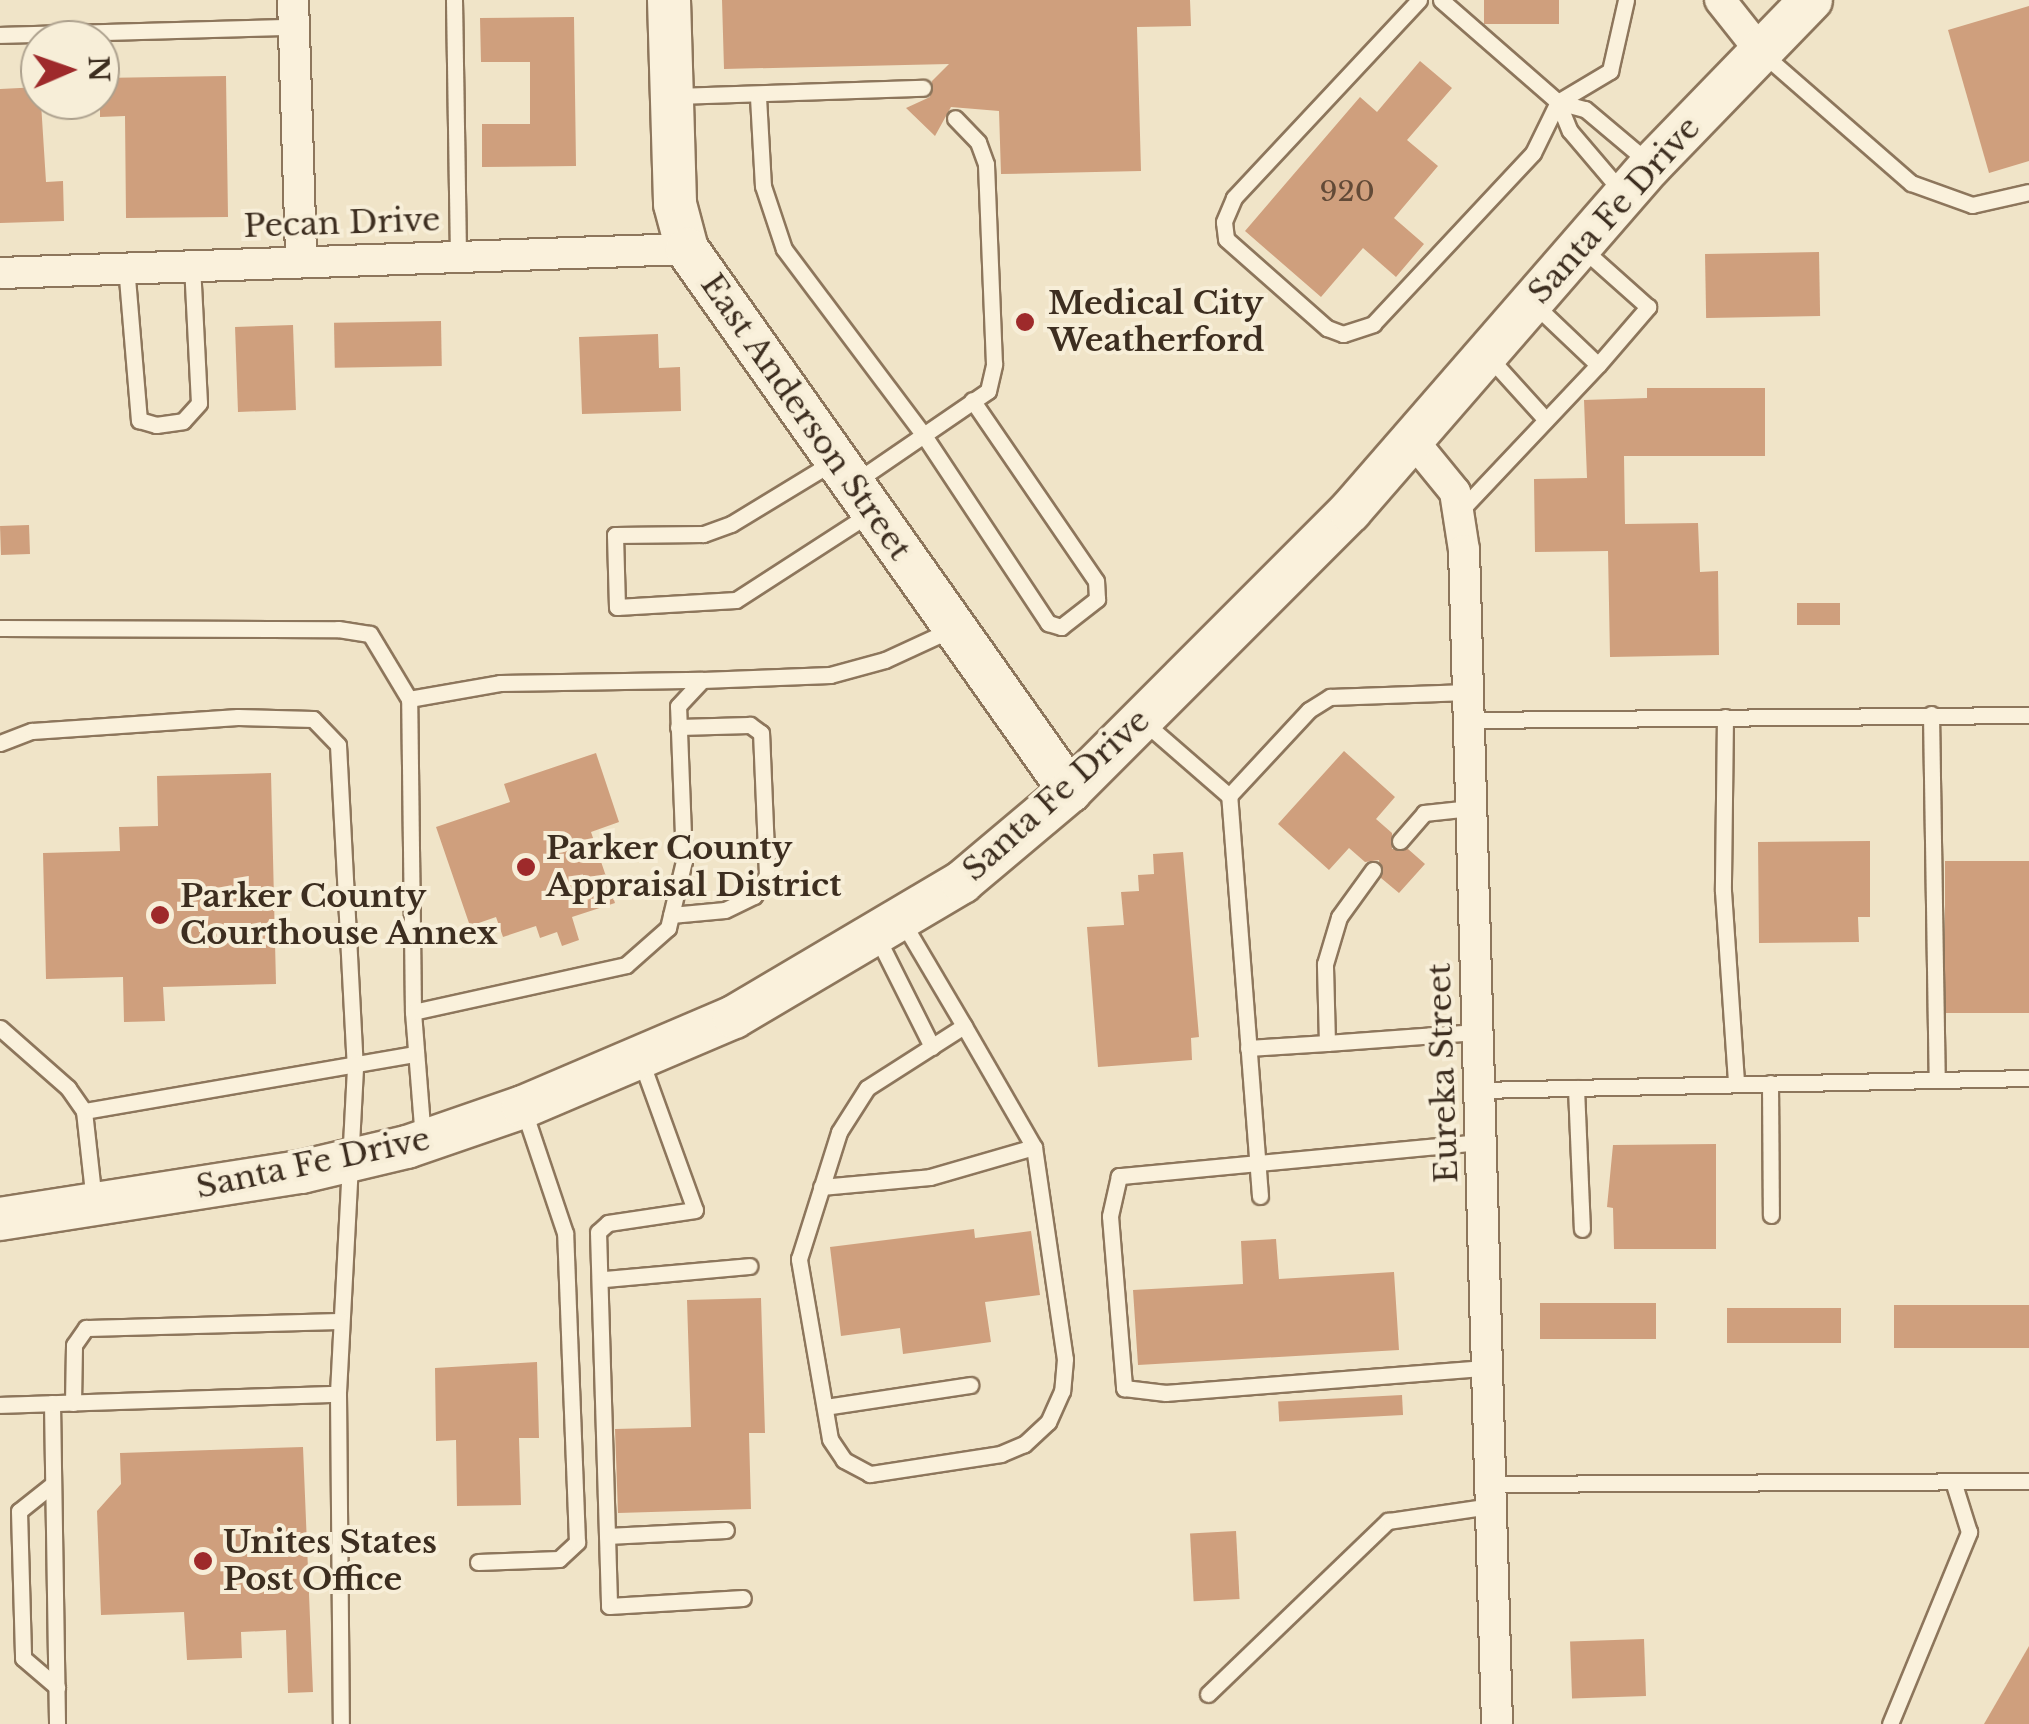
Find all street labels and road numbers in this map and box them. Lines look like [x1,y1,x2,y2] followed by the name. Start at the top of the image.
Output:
[1520,109,1708,311] street label: Santa Fe Drive
[243,200,441,246] street label: Pecan Drive
[692,266,920,568] street label: East Anderson Street
[955,701,1157,889] street label: Santa Fe Drive
[1420,962,1466,1184] street label: Eureka Street
[192,1119,434,1207] street label: Santa Fe Drive

